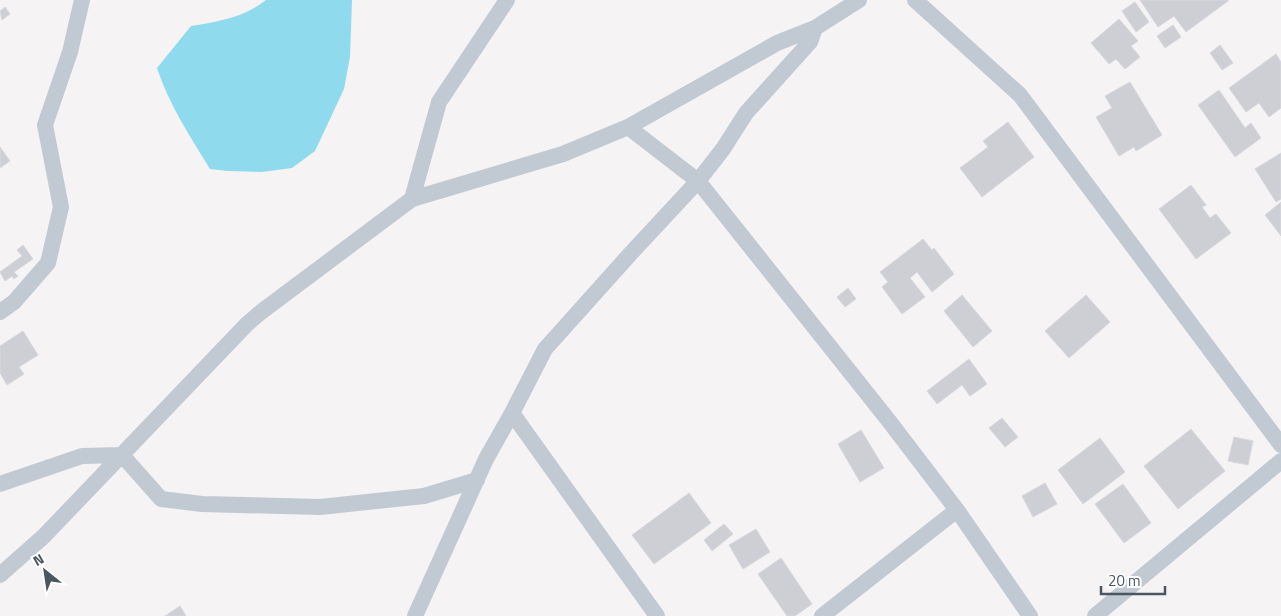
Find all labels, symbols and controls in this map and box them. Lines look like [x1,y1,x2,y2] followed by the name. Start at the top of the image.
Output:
[20,546,70,596] north arrow
[29,548,48,571] text: N
[1101,564,1165,596] scale bar
[1108,569,1141,592] text: 20 m

